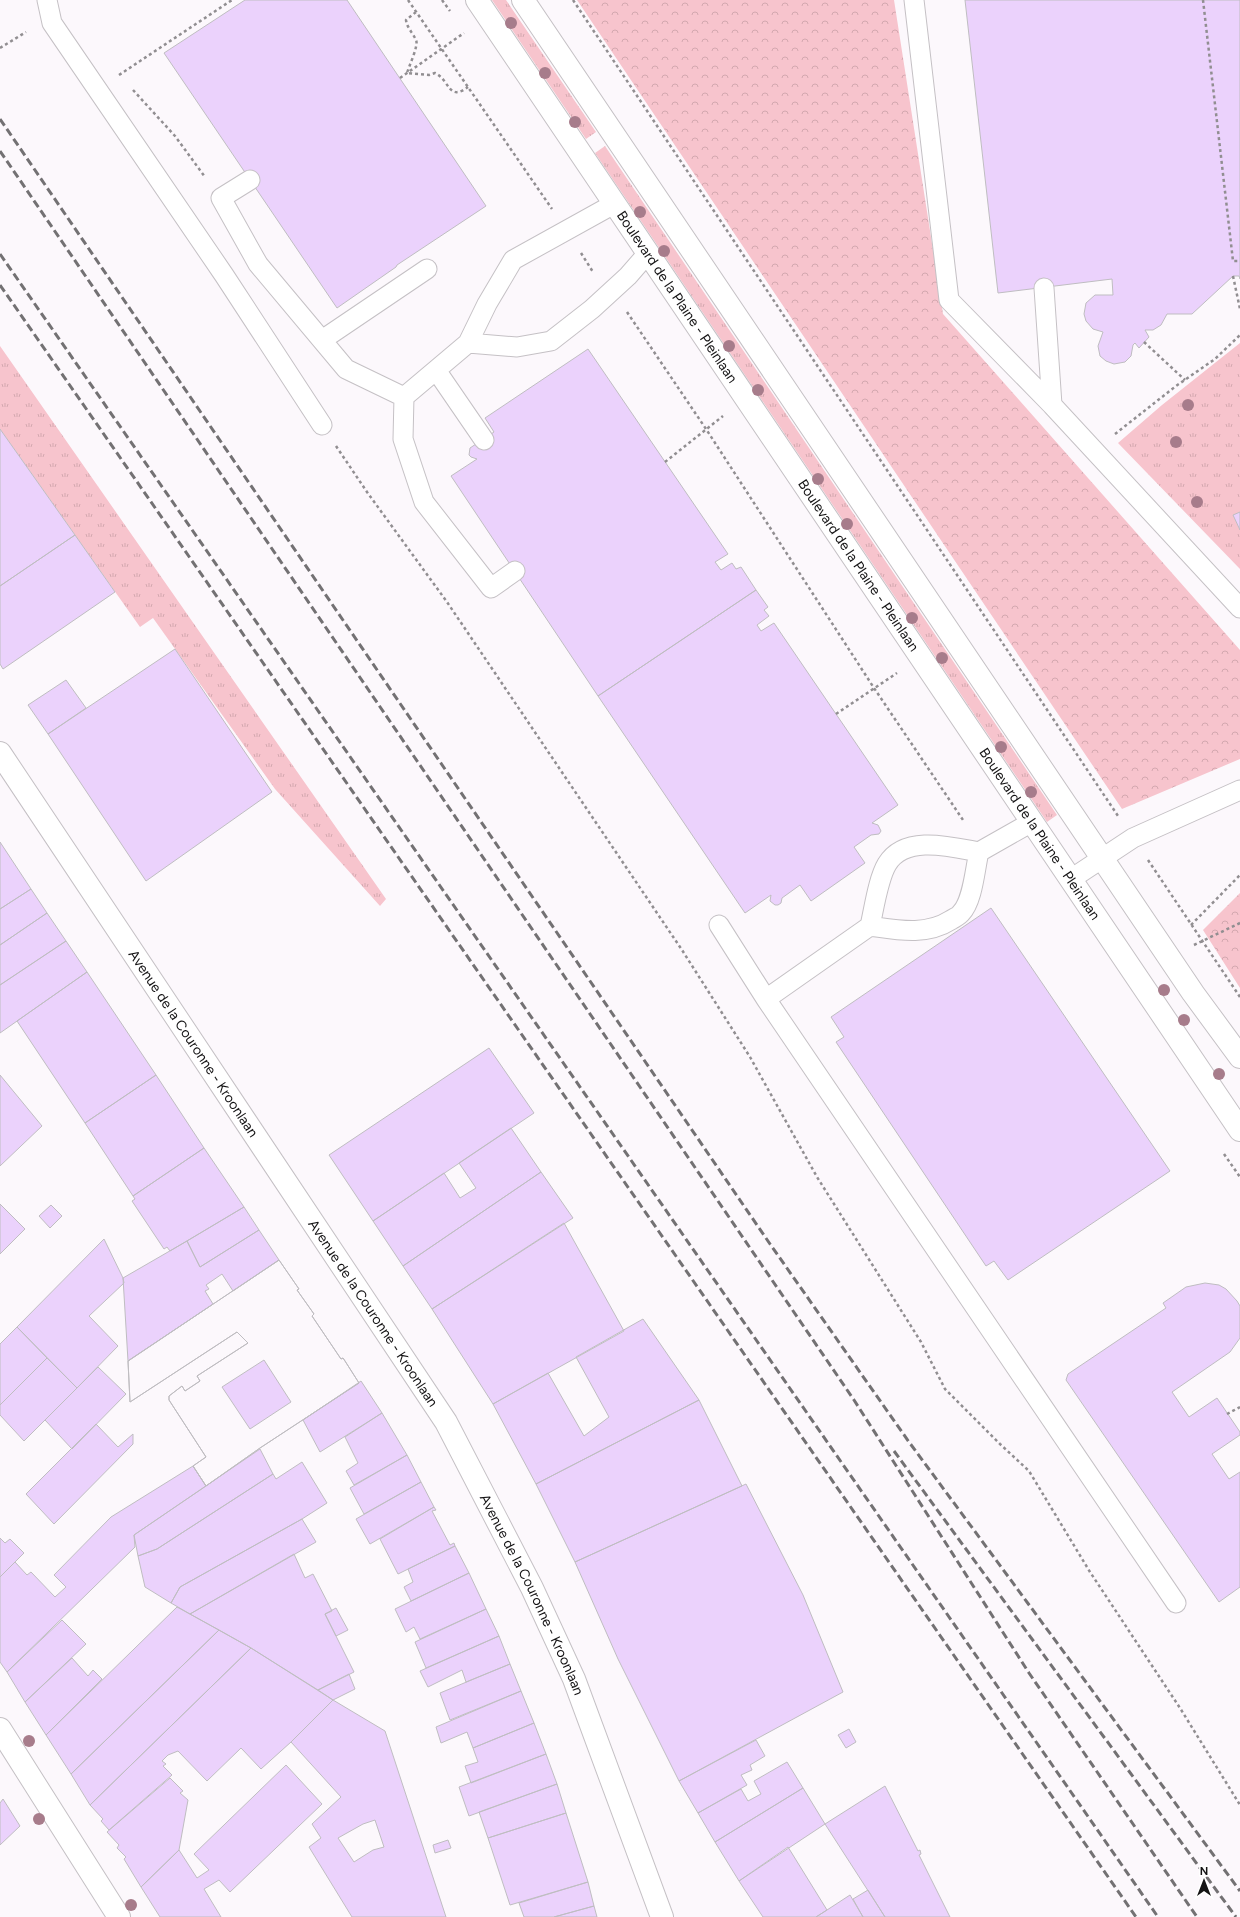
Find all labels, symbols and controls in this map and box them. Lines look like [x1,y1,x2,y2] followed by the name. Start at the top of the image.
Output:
[613,208,741,386] street label: Boulevard de la Plaine - Pleinlaan
[795,476,923,655] street label: Boulevard de la Plaine - Pleinlaan
[976,745,1104,923] street label: Boulevard de la Plaine - Pleinlaan
[125,947,262,1140] street label: Avenue de la Couronne - Kroonlaan
[305,1216,442,1410] street label: Avenue de la Couronne - Kroonlaan
[476,1491,588,1698] street label: Avenue de la Couronne - Kroonlaan
[1184,1861,1224,1901] north arrow
[1200,1865,1208,1878] text: N

